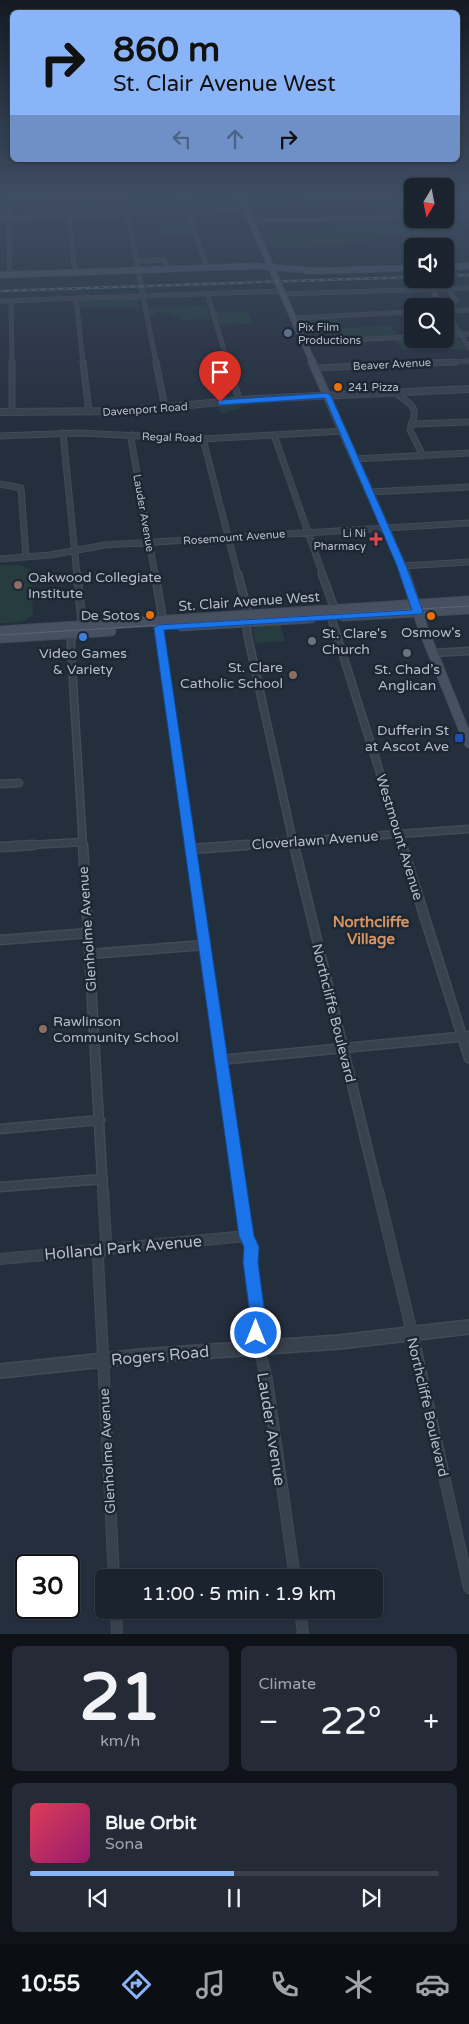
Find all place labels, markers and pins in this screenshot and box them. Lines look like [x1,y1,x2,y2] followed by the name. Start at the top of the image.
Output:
[298,321,361,347] place label: Pix Film Productions
[282,327,294,339] marker: Pix Film Productions
[199,351,241,402] pin
[332,381,344,393] marker: 241 Pizza
[348,381,399,394] place label: 241 Pizza
[314,527,366,553] place label: Li Ni Pharmacy
[370,533,382,545] marker: Li Ni Pharmacy
[28,569,161,602] place label: Oakwood Collegiate Institute
[12,579,24,591] marker: Oakwood Collegiate Institute
[81,607,140,624] place label: De Sotos
[144,609,156,621] marker: De Sotos
[425,610,437,622] marker: Osmow's
[401,624,461,641] place label: Osmow's
[322,625,387,658] place label: St. Clare's Church
[77,631,89,643] marker: Video Games & Variety
[306,635,318,647] marker: St. Clare's Church
[39,645,127,678] place label: Video Games & Variety
[401,647,413,659] marker: St. Chad’s Anglican
[180,659,283,692] place label: St. Clare Catholic School
[374,661,440,694] place label: St. Chad’s Anglican
[287,669,299,681] marker: St. Clare Catholic School
[365,722,450,755] place label: Dufferin St at Ascot Ave
[453,732,465,744] marker: Dufferin St at Ascot Ave
[53,1013,179,1046] place label: Rawlinson Community School
[37,1023,49,1035] marker: Rawlinson Community School

